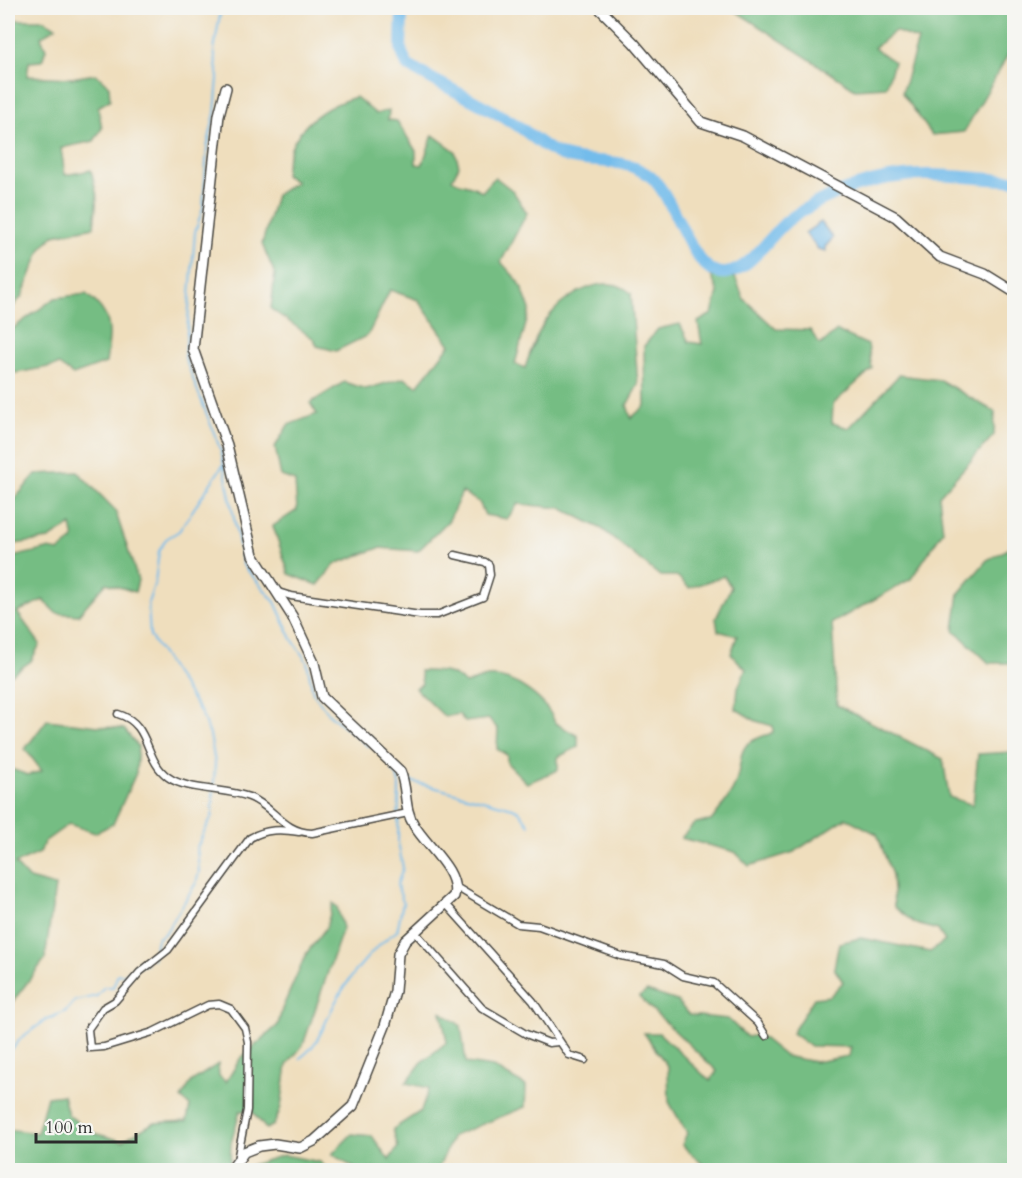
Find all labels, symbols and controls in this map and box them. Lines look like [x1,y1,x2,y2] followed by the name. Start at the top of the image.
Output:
[36,1106,136,1144] scale bar
[45,1115,93,1140] text: 100 m

